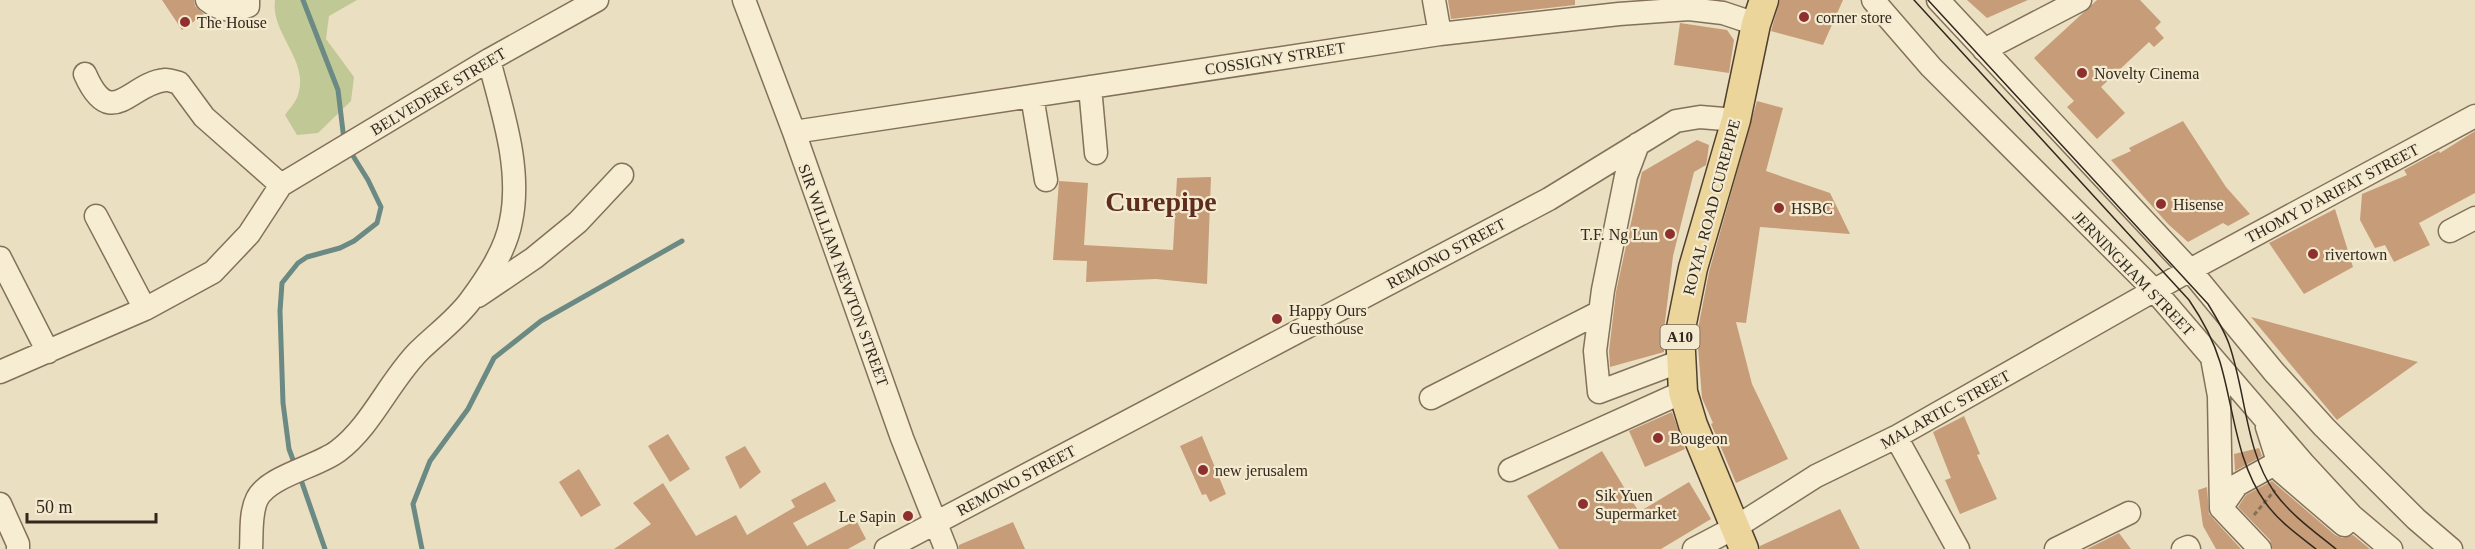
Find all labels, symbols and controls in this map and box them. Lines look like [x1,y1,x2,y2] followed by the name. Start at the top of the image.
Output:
[1816,9,1892,26] place label: corner store
[1797,10,1811,24] marker: corner store
[197,14,267,31] place label: The House
[178,15,192,29] marker: The House
[1204,39,1347,78] street label: COSSIGNY STREET
[368,44,509,139] street label: BELVEDERE STREET
[2094,65,2199,83] place label: Novelty Cinema
[2075,66,2089,80] marker: Novelty Cinema
[1680,117,1743,297] street label: ROYAL ROAD CUREPIPE
[2243,140,2422,246] street label: THOMY D'ARIFAT STREET
[795,162,892,389] street label: SIR WILLIAM NEWTON STREET
[1105,186,1217,217] district label: Curepipe
[2173,196,2224,213] place label: Hisense
[2154,197,2168,211] marker: Hisense
[1791,200,1833,217] place label: HSBC
[1772,201,1786,215] marker: HSBC
[2070,207,2198,339] street label: JERNINGHAM STREET
[1384,215,1509,292] street label: REMONO STREET
[1580,226,1658,244] place label: T.F. Ng Lun
[1663,227,1677,241] marker: T.F. Ng Lun
[2325,246,2387,263] place label: rivertown
[2306,247,2320,261] marker: rivertown
[1289,302,1367,337] place label: Happy Ours Guesthouse
[1270,312,1284,326] marker: Happy Ours Guesthouse
[1660,325,1700,349] road number: A10
[1878,367,2013,452] street label: MALARTIC STREET
[1670,430,1728,448] place label: Bougeon
[1651,431,1665,445] marker: Bougeon
[954,442,1079,519] street label: REMONO STREET
[1215,462,1308,480] place label: new jerusalem
[1196,463,1210,477] marker: new jerusalem
[27,486,156,524] scale bar
[1595,487,1677,523] place label: Sik Yuen Supermarket
[36,497,73,517] text: 50 m
[1576,497,1590,511] marker: Sik Yuen Supermarket
[839,508,896,526] place label: Le Sapin
[901,509,915,523] marker: Le Sapin

